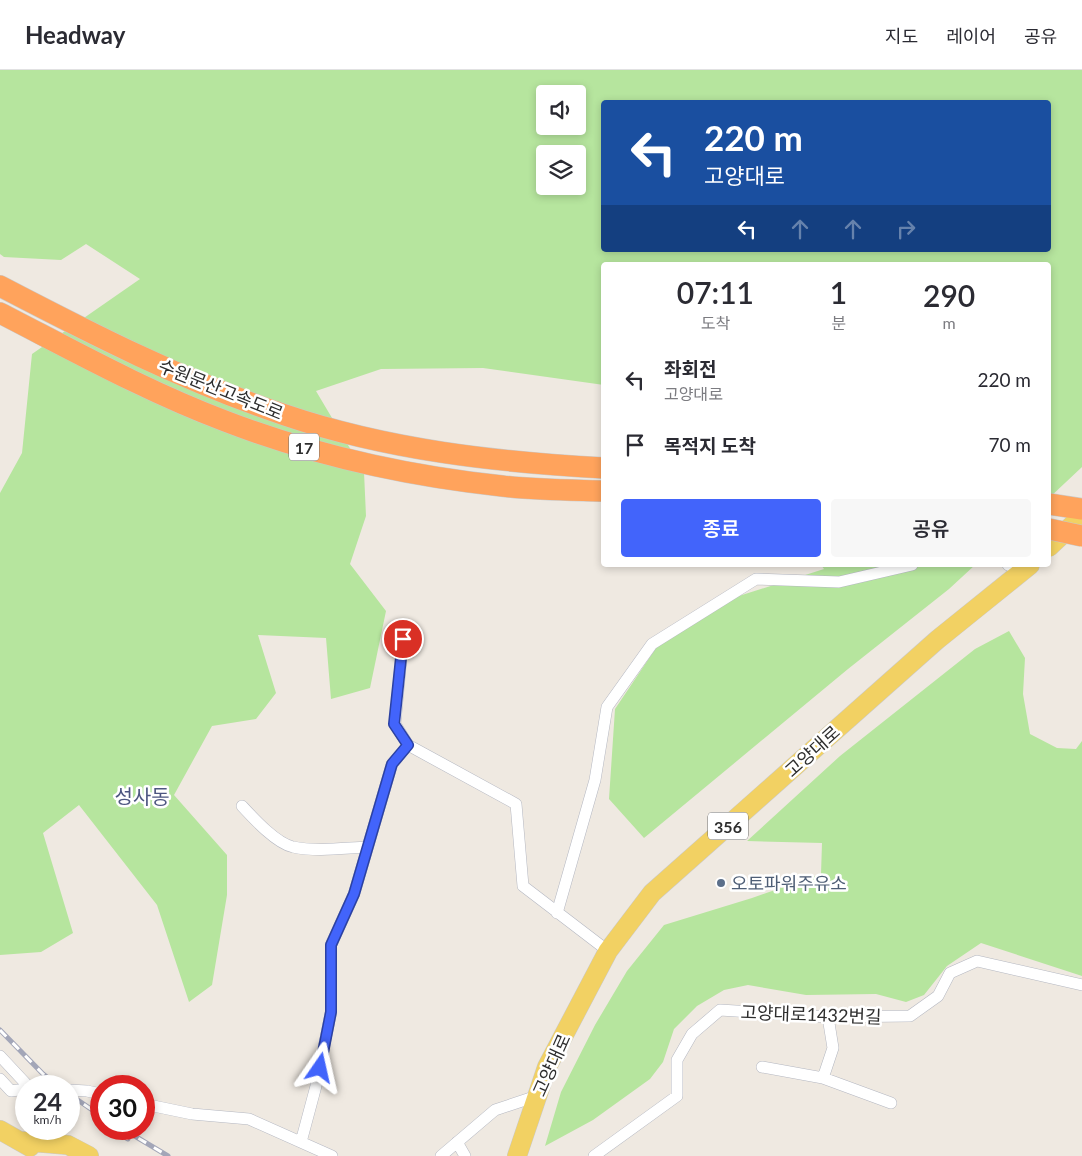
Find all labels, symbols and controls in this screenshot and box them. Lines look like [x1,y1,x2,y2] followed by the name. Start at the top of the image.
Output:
[25,20,125,49] text: Headway
[885,25,918,47] text: 지도
[946,25,996,47] text: 레이어
[1024,25,1057,47] text: 공유
[536,85,586,195] map controls
[536,85,586,135] button: sound
[704,116,803,158] text: 220 m
[621,120,686,185] icon: left
[536,145,586,195] button: layers
[704,162,785,189] text: 고양대로
[733,215,761,243] icon: left
[786,215,814,243] icon: ahead
[839,215,867,243] icon: ahead
[892,215,920,243] icon: right
[677,274,754,310] text: 07:11
[830,274,847,310] text: 1
[923,277,975,313] text: 290
[701,313,730,332] text: 도착
[831,313,846,332] text: 분
[943,313,956,332] text: m
[155,354,287,424] street label: 수원문산고속도로
[664,357,716,380] text: 좌회전
[621,366,649,394] icon: left
[977,368,1031,391] text: 220 m
[664,384,723,403] text: 고양대로
[621,431,649,459] icon: arrive
[988,433,1031,456] text: 70 m
[289,434,319,461] road number: 17
[664,434,756,457] text: 목적지 도착
[621,499,821,557] button: 종료
[831,499,1031,557] button: 공유
[382,618,424,660] pin
[389,625,417,653] icon: arrive
[780,721,844,781] street label: 고양대로
[114,784,170,808] district label: 성사동
[708,812,748,839] road number: 356
[731,872,847,894] place label: 오토파워주유소
[715,877,727,889] marker: 오토파워주유소
[740,1001,882,1027] street label: 고양대로1432번길
[527,1030,575,1100] street label: 고양대로
[293,1041,345,1093] position arrow
[90,1075,155,1140] speed limit sign: 30
[33,1086,62,1116] text: 24
[33,1112,62,1127] text: km/h

